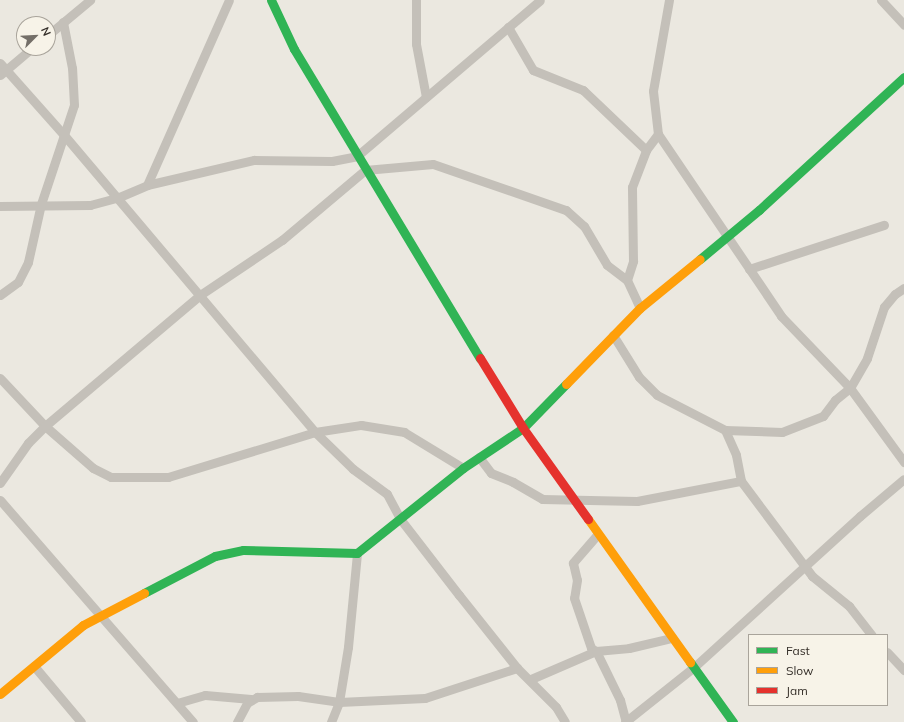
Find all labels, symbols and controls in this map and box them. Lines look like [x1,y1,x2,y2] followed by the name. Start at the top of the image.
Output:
[16,16,56,56] north arrow
[38,25,54,38] text: N
[748,634,888,706] legend
[786,643,810,658] text: Fast
[786,663,814,678] text: Slow
[786,683,808,698] text: Jam

